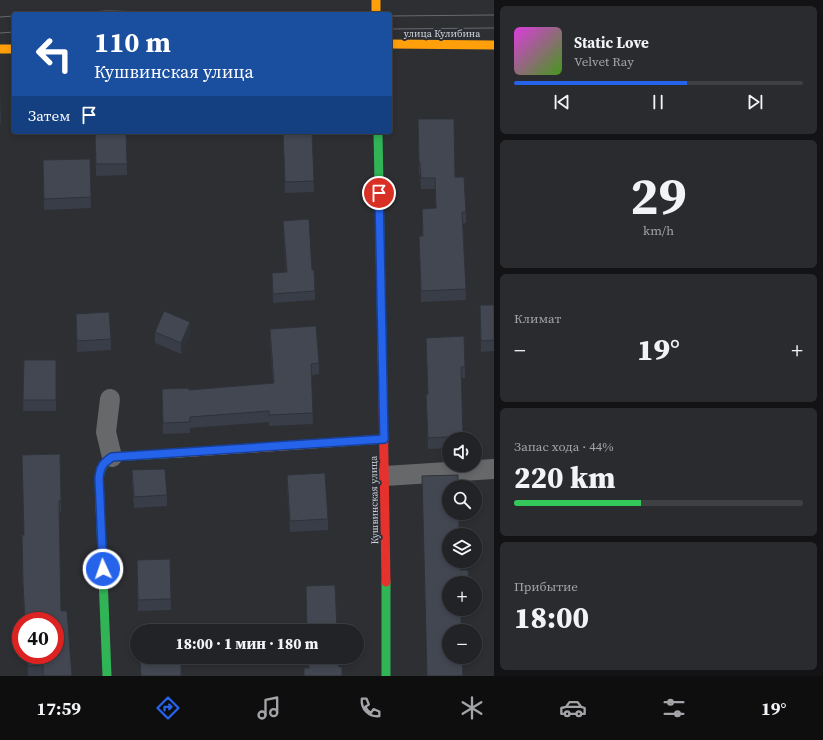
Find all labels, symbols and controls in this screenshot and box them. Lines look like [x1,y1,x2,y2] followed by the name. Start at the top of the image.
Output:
[94,23,171,61] text: 110 m
[404,27,481,40] street label: улица Кулибина
[28,28,80,80] icon: left
[574,32,649,53] text: Static Love
[574,53,634,70] text: Velvet Ray
[94,59,254,84] text: Кушвинская улица
[551,91,573,113] icon: previous
[647,91,669,113] icon: pause
[744,91,766,113] icon: next
[78,104,100,126] icon: arrive
[28,105,70,126] text: Затем
[630,160,687,231] text: 29
[362,176,396,210] pin
[368,182,390,204] icon: arrive
[643,222,674,239] text: km/h
[514,310,561,327] text: Климат
[637,329,680,370] text: 19°
[514,335,526,365] text: −
[791,335,803,365] text: +
[442,432,482,664] map controls
[442,432,482,472] button: sound
[514,438,614,455] text: Запас хода · 44%
[367,455,381,544] street label: Кушвинская улица
[514,457,615,498] text: 220 km
[442,480,482,520] button: search
[442,528,482,568] button: layers
[82,548,124,590] position arrow
[442,576,482,616] button: +
[514,578,578,595] text: Прибытие
[514,597,589,638] text: 18:00
[12,612,64,664] speed limit sign: 40
[442,624,482,664] button: −
[176,633,318,654] text: 18:00 · 1 мин · 180 m
[154,694,182,722] icon: directions
[255,694,283,722] icon: music
[356,694,384,722] icon: phone
[458,694,486,722] icon: climate
[559,694,587,722] icon: car
[660,694,688,722] icon: filters
[37,696,81,721] text: 17:59
[761,696,786,721] text: 19°

